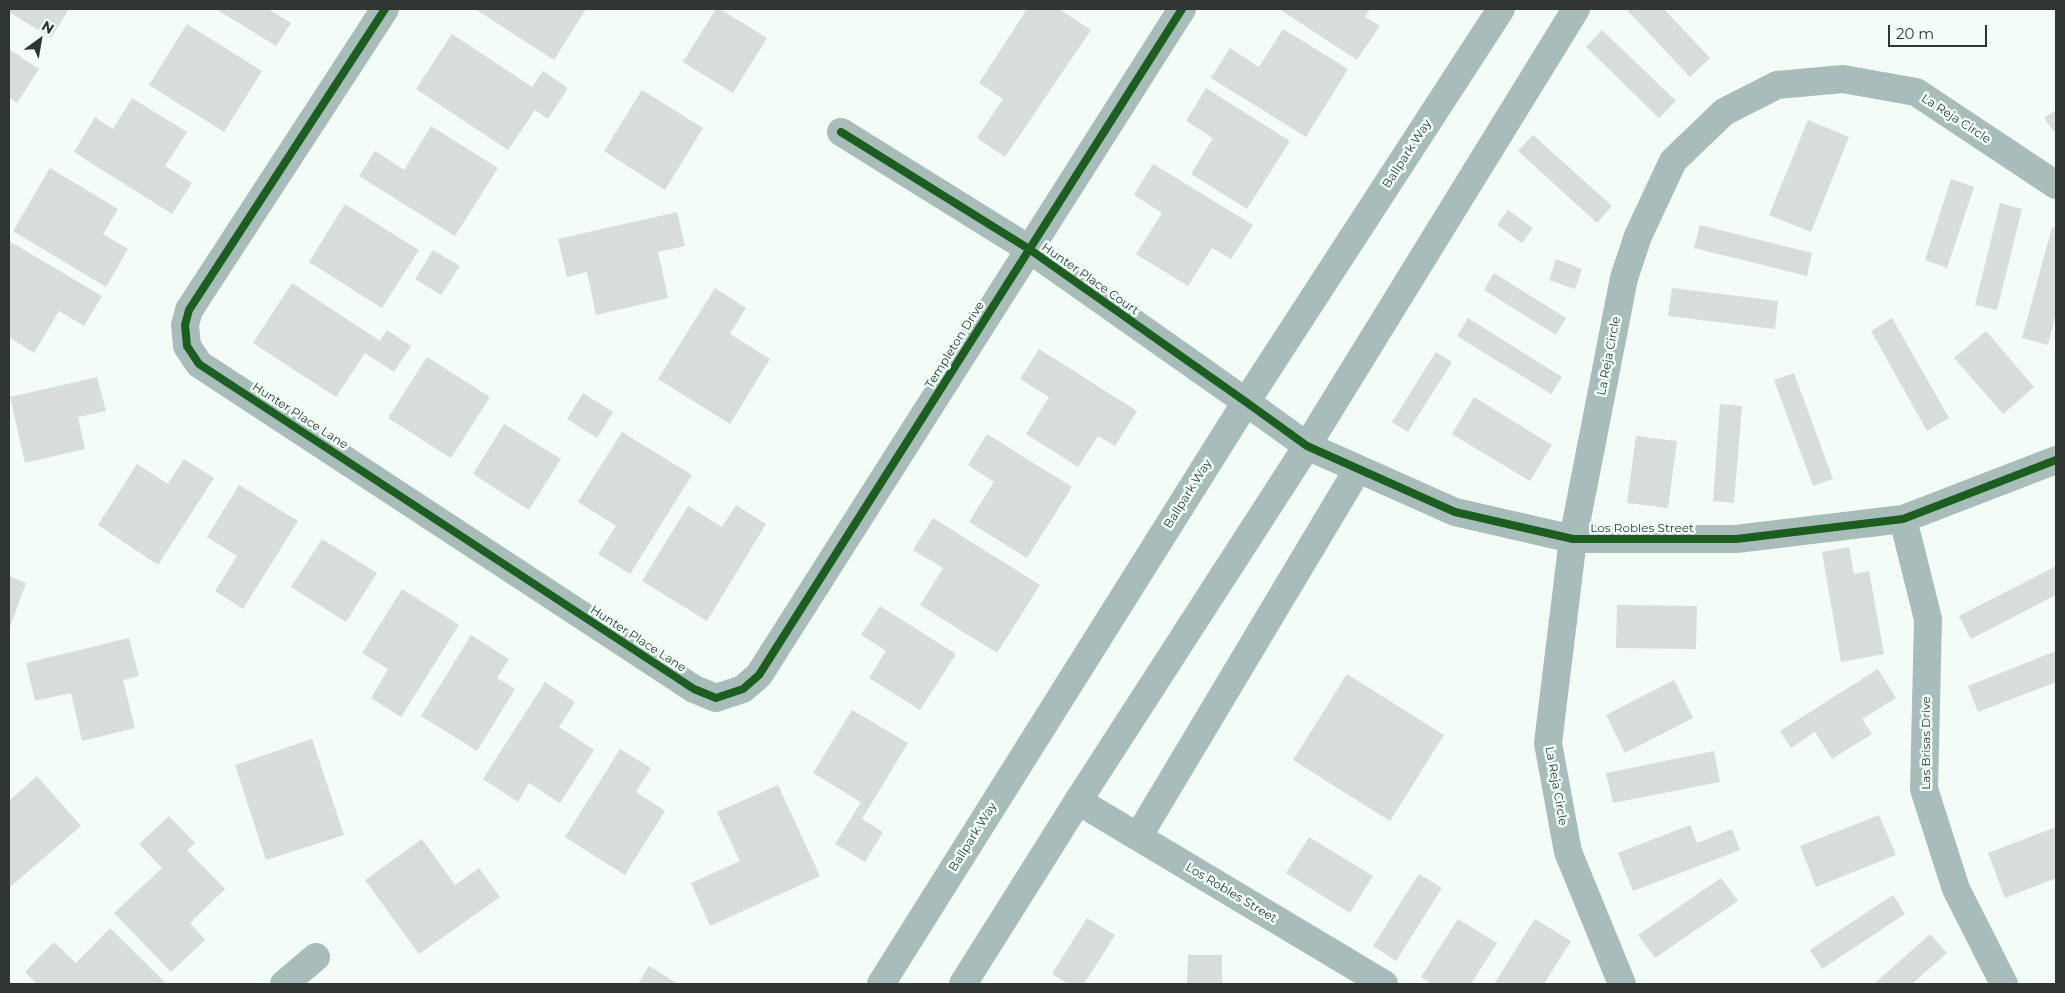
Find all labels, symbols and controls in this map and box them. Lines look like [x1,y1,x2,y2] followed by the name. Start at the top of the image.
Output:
[15,15,65,65] north arrow
[1890,15,1989,47] scale bar
[38,17,58,38] text: N
[1896,24,1934,43] text: 20 m
[1918,91,1994,147] street label: La Reja Circle
[1379,117,1435,191] street label: Ballpark Way
[1039,240,1141,318] street label: Hunter Place Court
[922,299,988,391] street label: Templeton Drive
[1594,315,1624,397] street label: La Reja Circle
[249,380,351,452] street label: Hunter Place Lane
[1161,457,1215,531] street label: Ballpark Way
[1590,521,1694,535] street label: Los Robles Street
[587,603,689,675] street label: Hunter Place Lane
[1919,696,1933,790] street label: Las Brisas Drive
[1542,745,1570,827] street label: La Reja Circle
[946,800,1000,874] street label: Ballpark Way
[1183,860,1279,926] street label: Los Robles Street

